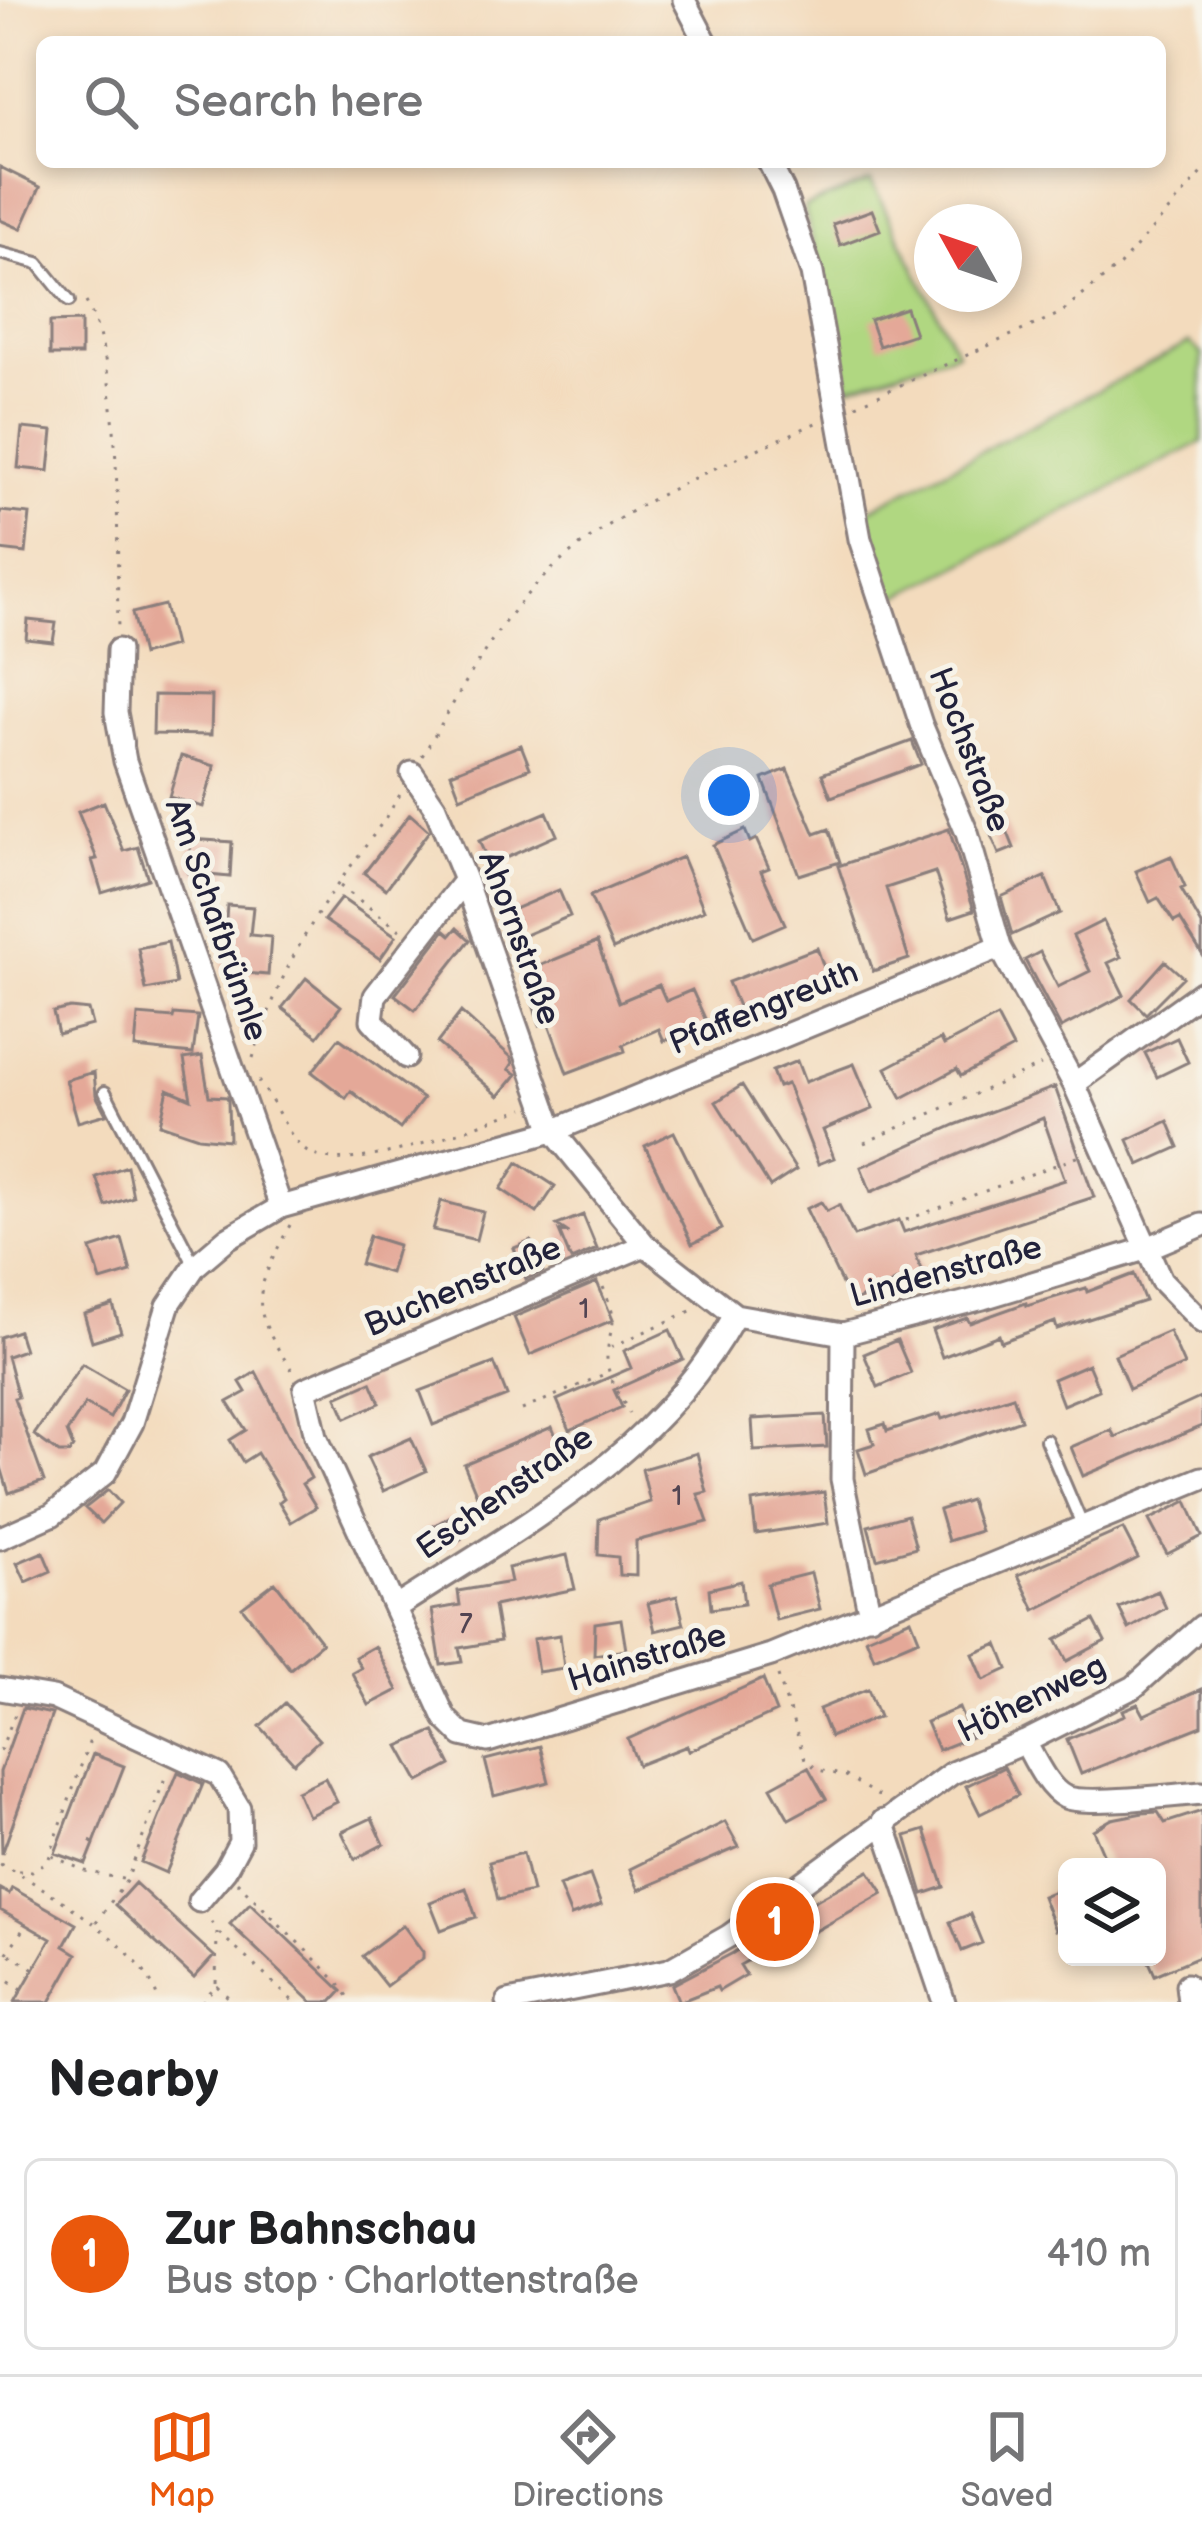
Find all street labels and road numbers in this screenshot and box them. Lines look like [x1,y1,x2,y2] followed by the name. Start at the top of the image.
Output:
[919,662,1019,838] street label: Hochstraße
[156,794,276,1046] street label: Am Schafbrünnle
[469,846,569,1030] street label: Ahornstraße
[664,952,864,1064] street label: Pfaffengreuth
[846,1227,1046,1317] street label: Lindenstraße
[359,1228,567,1346] street label: Buchenstraße
[409,1417,601,1569] street label: Eschenstraße
[563,1615,731,1701] street label: Hainstraße
[952,1646,1112,1752] street label: Höhenweg

